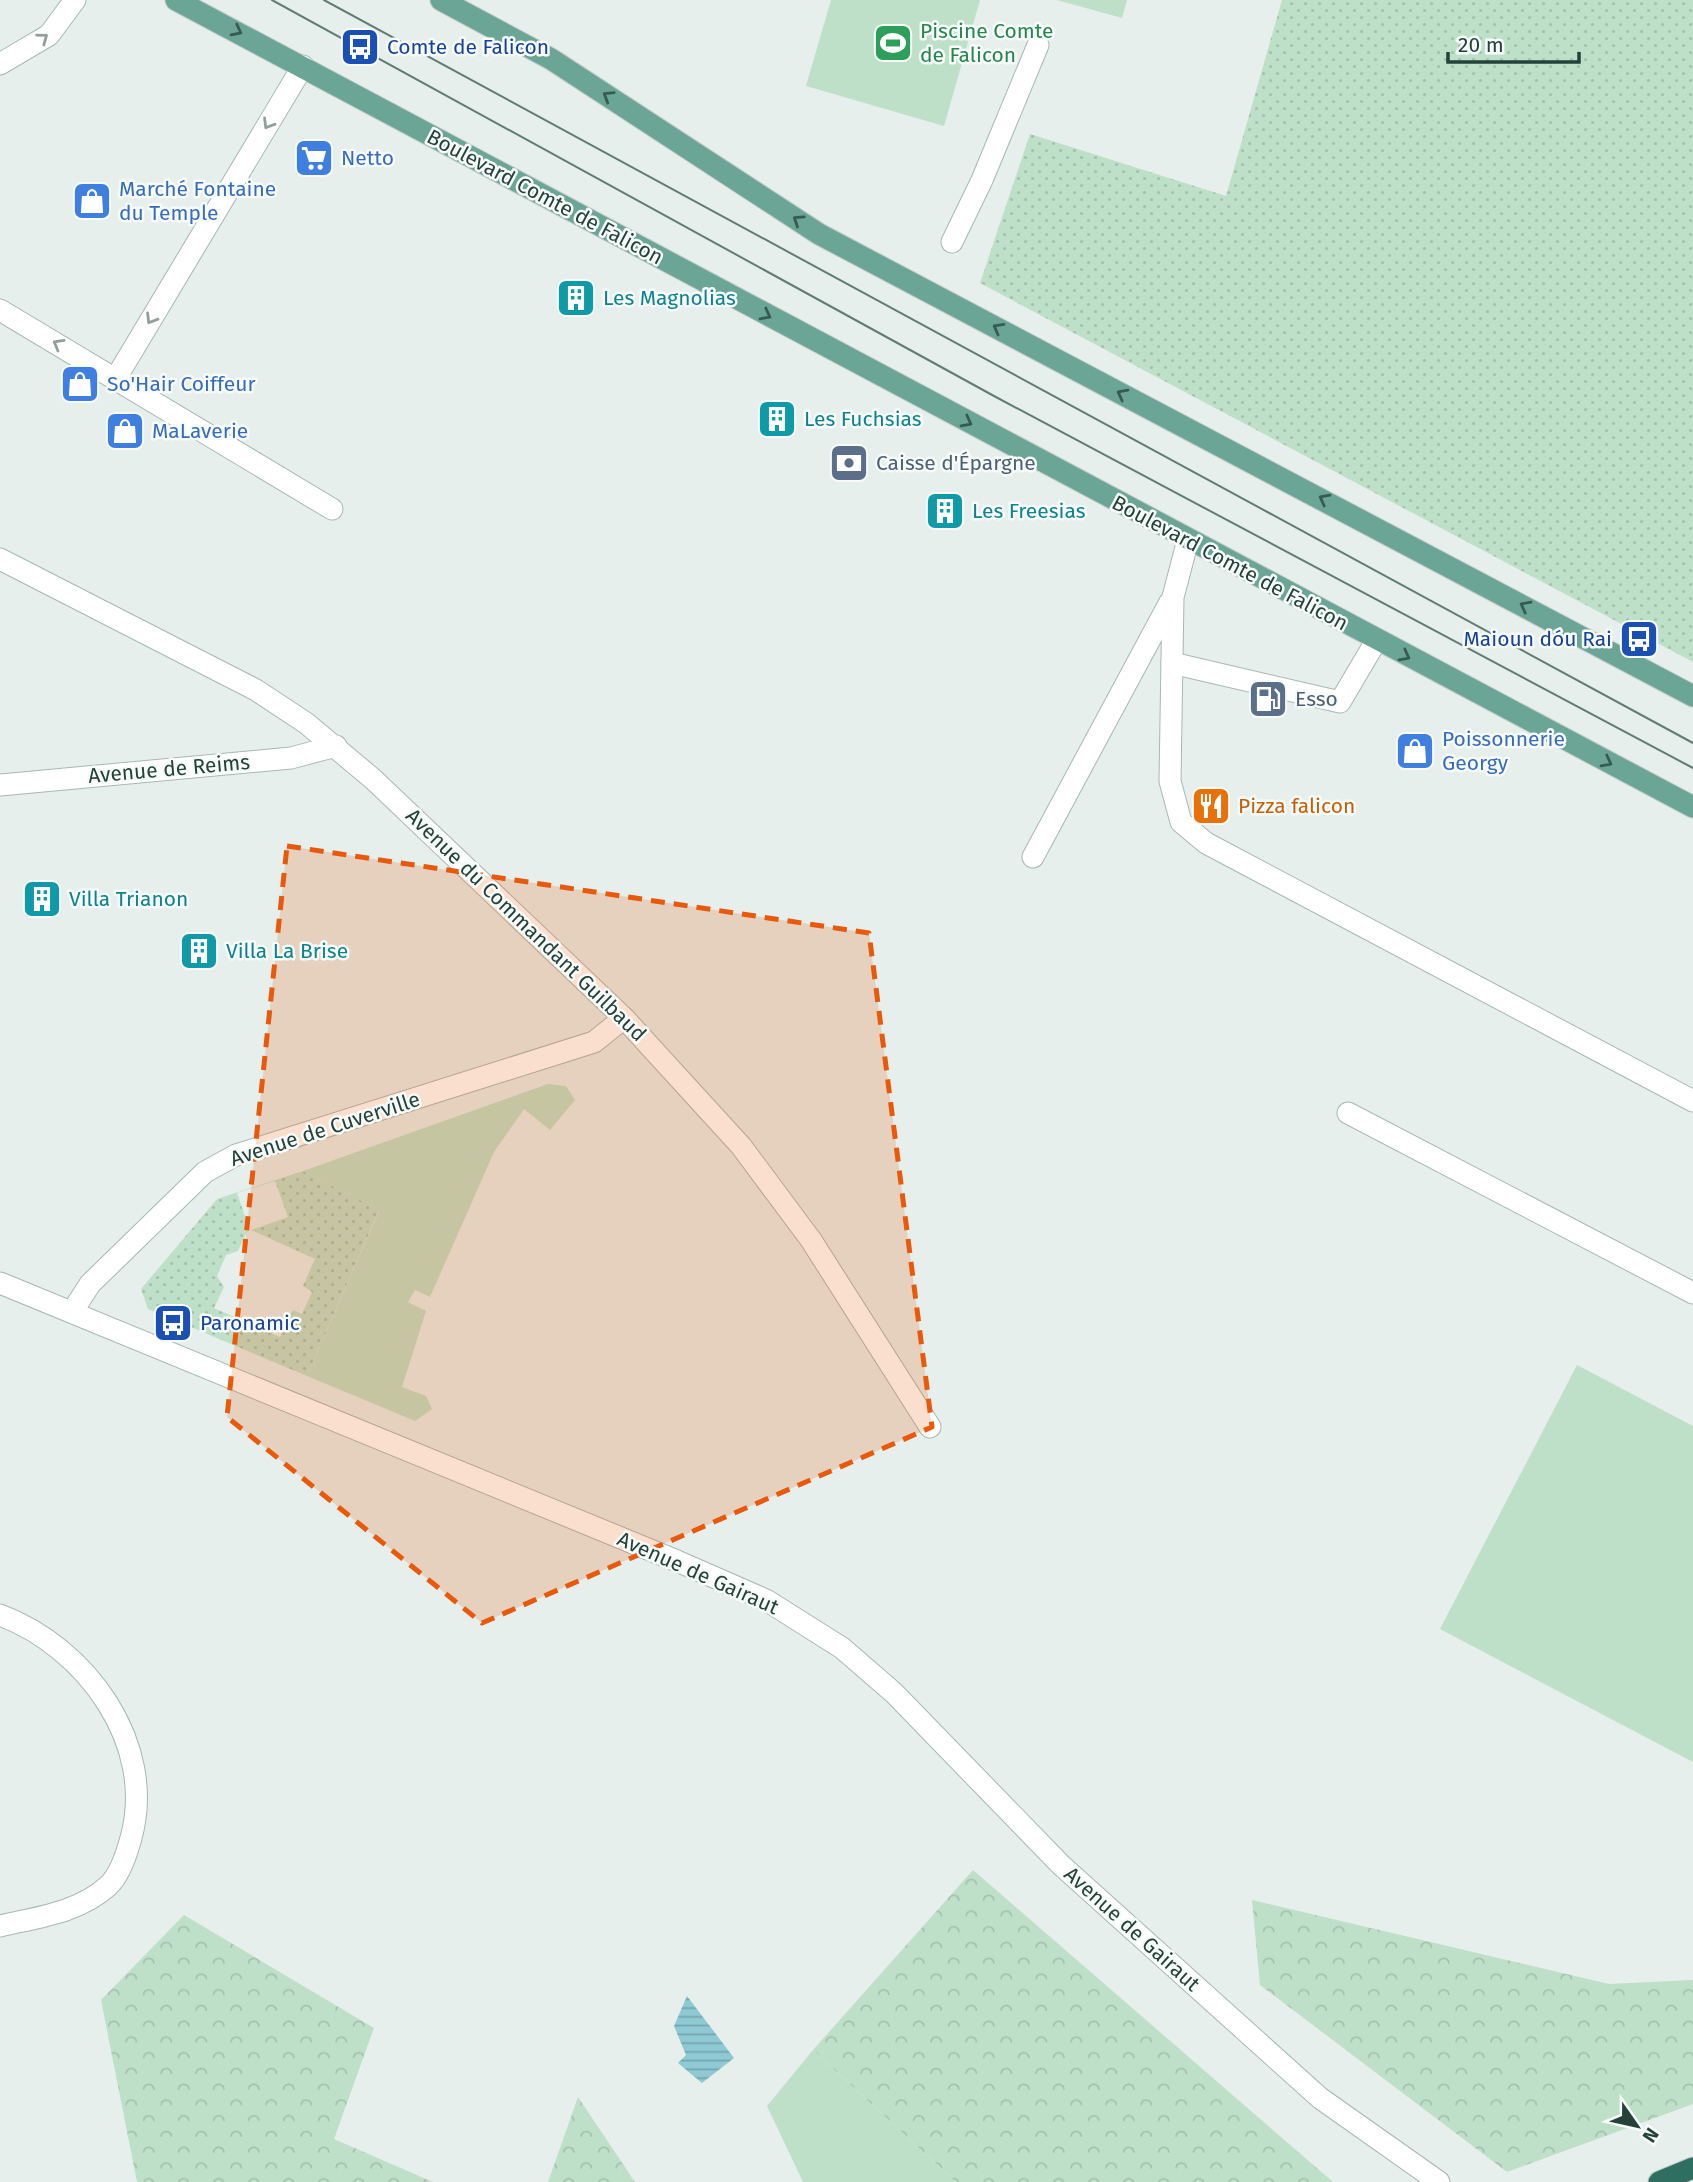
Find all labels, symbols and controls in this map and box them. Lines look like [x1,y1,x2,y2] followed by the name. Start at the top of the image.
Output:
[920,18,1054,68] place label: Piscine Comte de Falicon
[1448,21,1579,65] scale bar
[872,22,914,64] sports icon: Piscine Comte de Falicon
[229,23,242,37] one-way arrow
[339,26,381,68] bus stop icon: Comte de Falicon
[1458,32,1504,58] text: 20 m
[35,34,48,46] one-way arrow
[387,34,549,60] place label: Comte de Falicon
[602,91,615,104] one-way arrow
[263,117,276,130] one-way arrow
[422,124,668,270] street label: Boulevard Comte de Falicon
[293,137,335,179] supermarket icon: Netto
[341,145,394,171] place label: Netto
[119,176,276,226] place label: Marché Fontaine du Temple
[71,180,113,222] shop icon: Marché Fontaine du Temple
[793,216,806,228] one-way arrow
[555,277,597,319] building icon: Les Magnolias
[603,285,736,311] place label: Les Magnolias
[759,307,771,320] one-way arrow
[146,312,159,325] one-way arrow
[993,323,1006,336] one-way arrow
[53,339,65,352] one-way arrow
[59,363,101,405] shop icon: So'Hair Coiffeur
[107,371,256,397] place label: So'Hair Coiffeur
[1117,389,1129,402] one-way arrow
[756,398,798,440] building icon: Les Fuchsias
[804,406,922,432] place label: Les Fuchsias
[104,410,146,452] shop icon: MaLaverie
[959,414,972,427] one-way arrow
[152,418,248,444] place label: MaLaverie
[828,442,870,484] bank icon: Caisse d'Épargne
[876,450,1036,476] place label: Caisse d'Épargne
[924,490,966,532] building icon: Les Freesias
[1107,490,1353,636] street label: Boulevard Comte de Falicon
[1319,494,1331,508] one-way arrow
[972,498,1086,524] place label: Les Freesias
[1519,601,1532,614] one-way arrow
[1618,618,1660,660] bus stop icon: Maioun dóu Rai
[1464,626,1612,652] place label: Maioun dóu Rai
[1398,648,1410,661] one-way arrow
[1247,678,1289,720] fuel station icon: Esso
[1295,686,1338,712] place label: Esso
[1442,726,1565,776] place label: Poissonnerie Georgy
[1394,730,1436,772] shop icon: Poissonnerie Georgy
[87,749,251,789] street label: Avenue de Reims
[1599,753,1612,767] one-way arrow
[1190,785,1232,827] restaurant icon: Pizza falicon
[1238,793,1355,819] place label: Pizza falicon
[400,803,652,1047] street label: Avenue du Commandant Guilbaud
[21,878,63,920] building icon: Villa Trianon
[69,886,188,912] place label: Villa Trianon
[178,930,220,972] building icon: Villa La Brise
[226,938,348,964] place label: Villa La Brise
[227,1086,423,1172] street label: Avenue de Cuverville
[152,1302,194,1344] bus stop icon: Paronamic
[200,1310,300,1336] place label: Paronamic
[613,1526,783,1620] street label: Avenue de Gairaut
[1059,1861,1206,1997] street label: Avenue de Gairaut
[1602,2091,1672,2161] north arrow
[1638,2124,1664,2147] text: N

